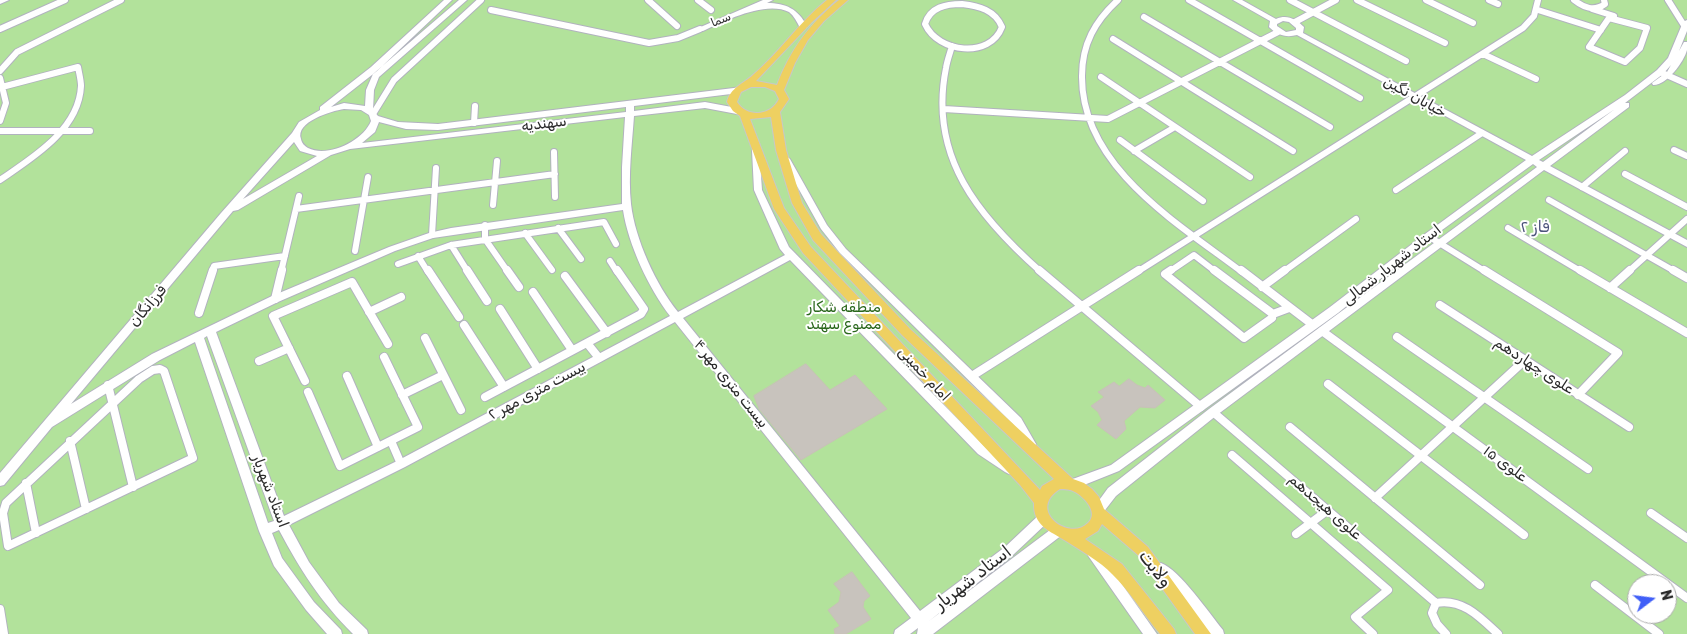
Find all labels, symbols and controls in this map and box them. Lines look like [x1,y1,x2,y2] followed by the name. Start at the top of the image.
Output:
[709,9,733,31] street label: سما
[1380,72,1450,122] street label: خیابان نگین
[520,112,568,136] street label: سهندیه
[1520,217,1550,237] district label: فاز ۲
[1339,221,1445,309] street label: استاد شهریار شمالی
[125,281,171,331] street label: فرزانگان
[807,299,881,334] park label: منطقه شکار ممنوع سهند
[1491,334,1577,398] street label: علوی چهاردهم
[690,336,772,432] street label: بیست متری مهر ۴
[894,343,954,405] street label: امام خمینی
[485,358,589,424] street label: بیست متری مهر ۲
[1479,442,1531,486] street label: علوی ۱۵
[248,452,292,530] street label: استاد شهریار
[1285,470,1365,544] street label: علوی هیجدهم
[930,541,1016,615] street label: استاد شهریار
[1134,546,1176,592] street label: ولایت
[1627,574,1677,624] north arrow
[1656,588,1676,602] text: N

